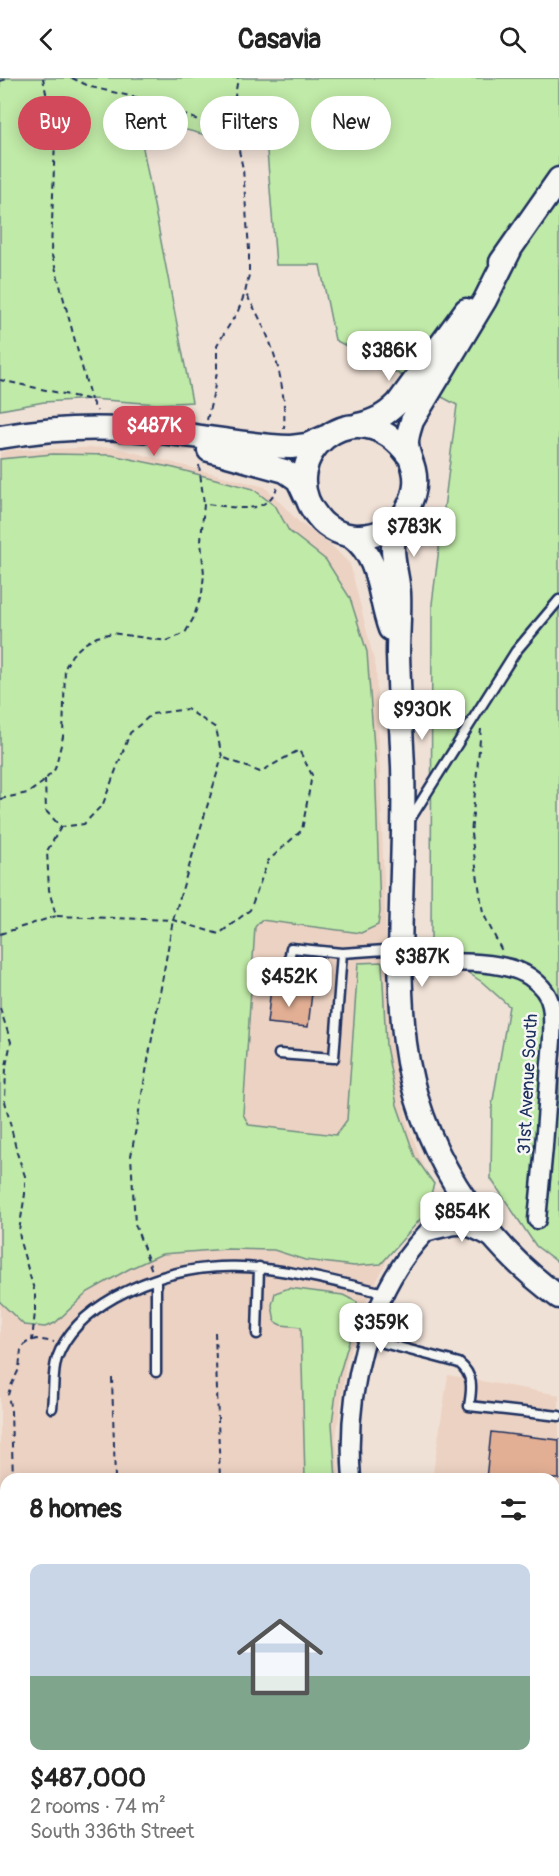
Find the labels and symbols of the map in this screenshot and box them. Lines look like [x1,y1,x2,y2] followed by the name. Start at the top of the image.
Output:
[347,331,431,382] pin: $386K
[112,406,196,457] pin: $487K
[372,507,456,558] pin: $783K
[380,690,464,741] pin: $930K
[380,937,464,988] pin: $387K
[247,957,331,1008] pin: $452K
[513,1013,543,1155] street label: 31st Avenue South
[420,1192,504,1243] pin: $854K
[339,1303,423,1354] pin: $359K

